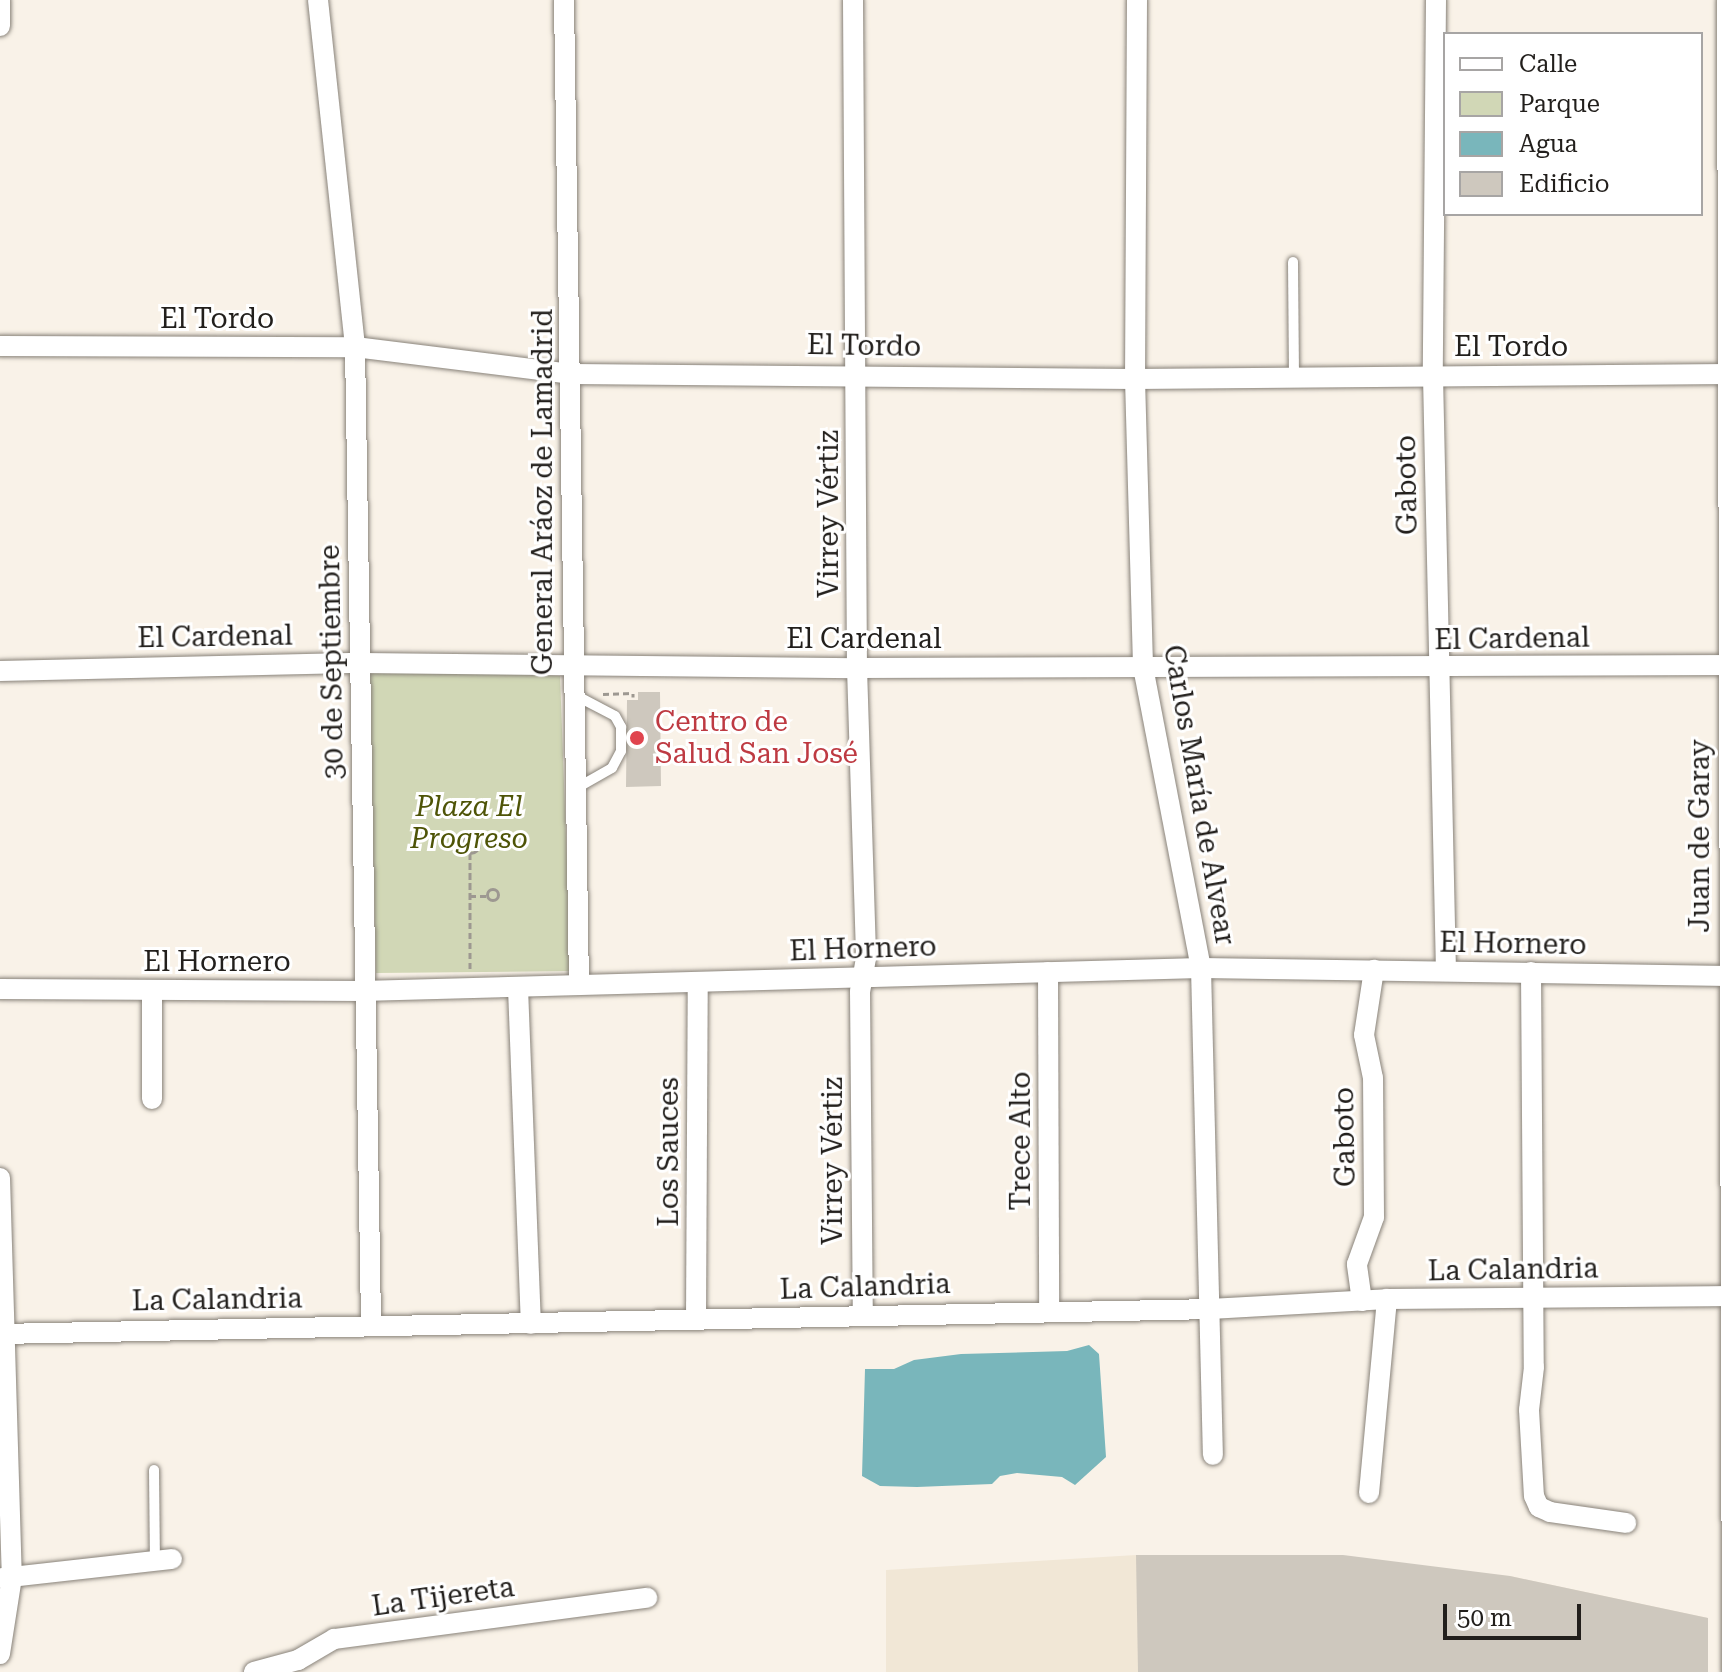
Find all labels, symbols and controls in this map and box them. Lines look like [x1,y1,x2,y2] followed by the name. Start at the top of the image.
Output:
[1443,32,1703,216] legend
[1519,50,1577,78] text: Calle
[1519,90,1600,118] text: Parque
[1519,130,1578,158] text: Agua
[1519,170,1610,198] text: Edificio
[160,302,274,336] street label: El Tordo
[526,309,560,675] street label: General Aráoz de Lamadrid
[807,328,921,364] street label: El Tordo
[1454,330,1568,364] street label: El Tordo
[812,430,846,598] street label: Virrey Vértiz
[1389,435,1425,535] street label: Gaboto
[313,544,351,780] street label: 30 de Septiembre
[137,619,293,655] street label: El Cardenal
[1434,621,1590,657] street label: El Cardenal
[786,622,942,656] street label: El Cardenal
[1156,642,1242,948] street label: Carlos María de Alvear
[655,705,858,771] place label: Centro de Salud San José
[626,727,648,749] marker: Centro de Salud San José
[1683,739,1717,933] street label: Juan de Garay
[410,790,528,856] park label: Plaza El Progreso
[1439,926,1587,962] street label: El Hornero
[789,930,937,968] street label: El Hornero
[143,945,291,979] street label: El Hornero
[1004,1071,1038,1211] street label: Trece Alto
[652,1077,686,1227] street label: Los Sauces
[816,1077,850,1245] street label: Virrey Vértiz
[1327,1087,1363,1187] street label: Gaboto
[1427,1252,1599,1288] street label: La Calandria
[779,1267,951,1307] street label: La Calandria
[131,1282,303,1318] street label: La Calandria
[370,1570,516,1624] street label: La Tijereta
[1447,1588,1585,1638] scale bar
[1457,1604,1512,1632] text: 50 m

